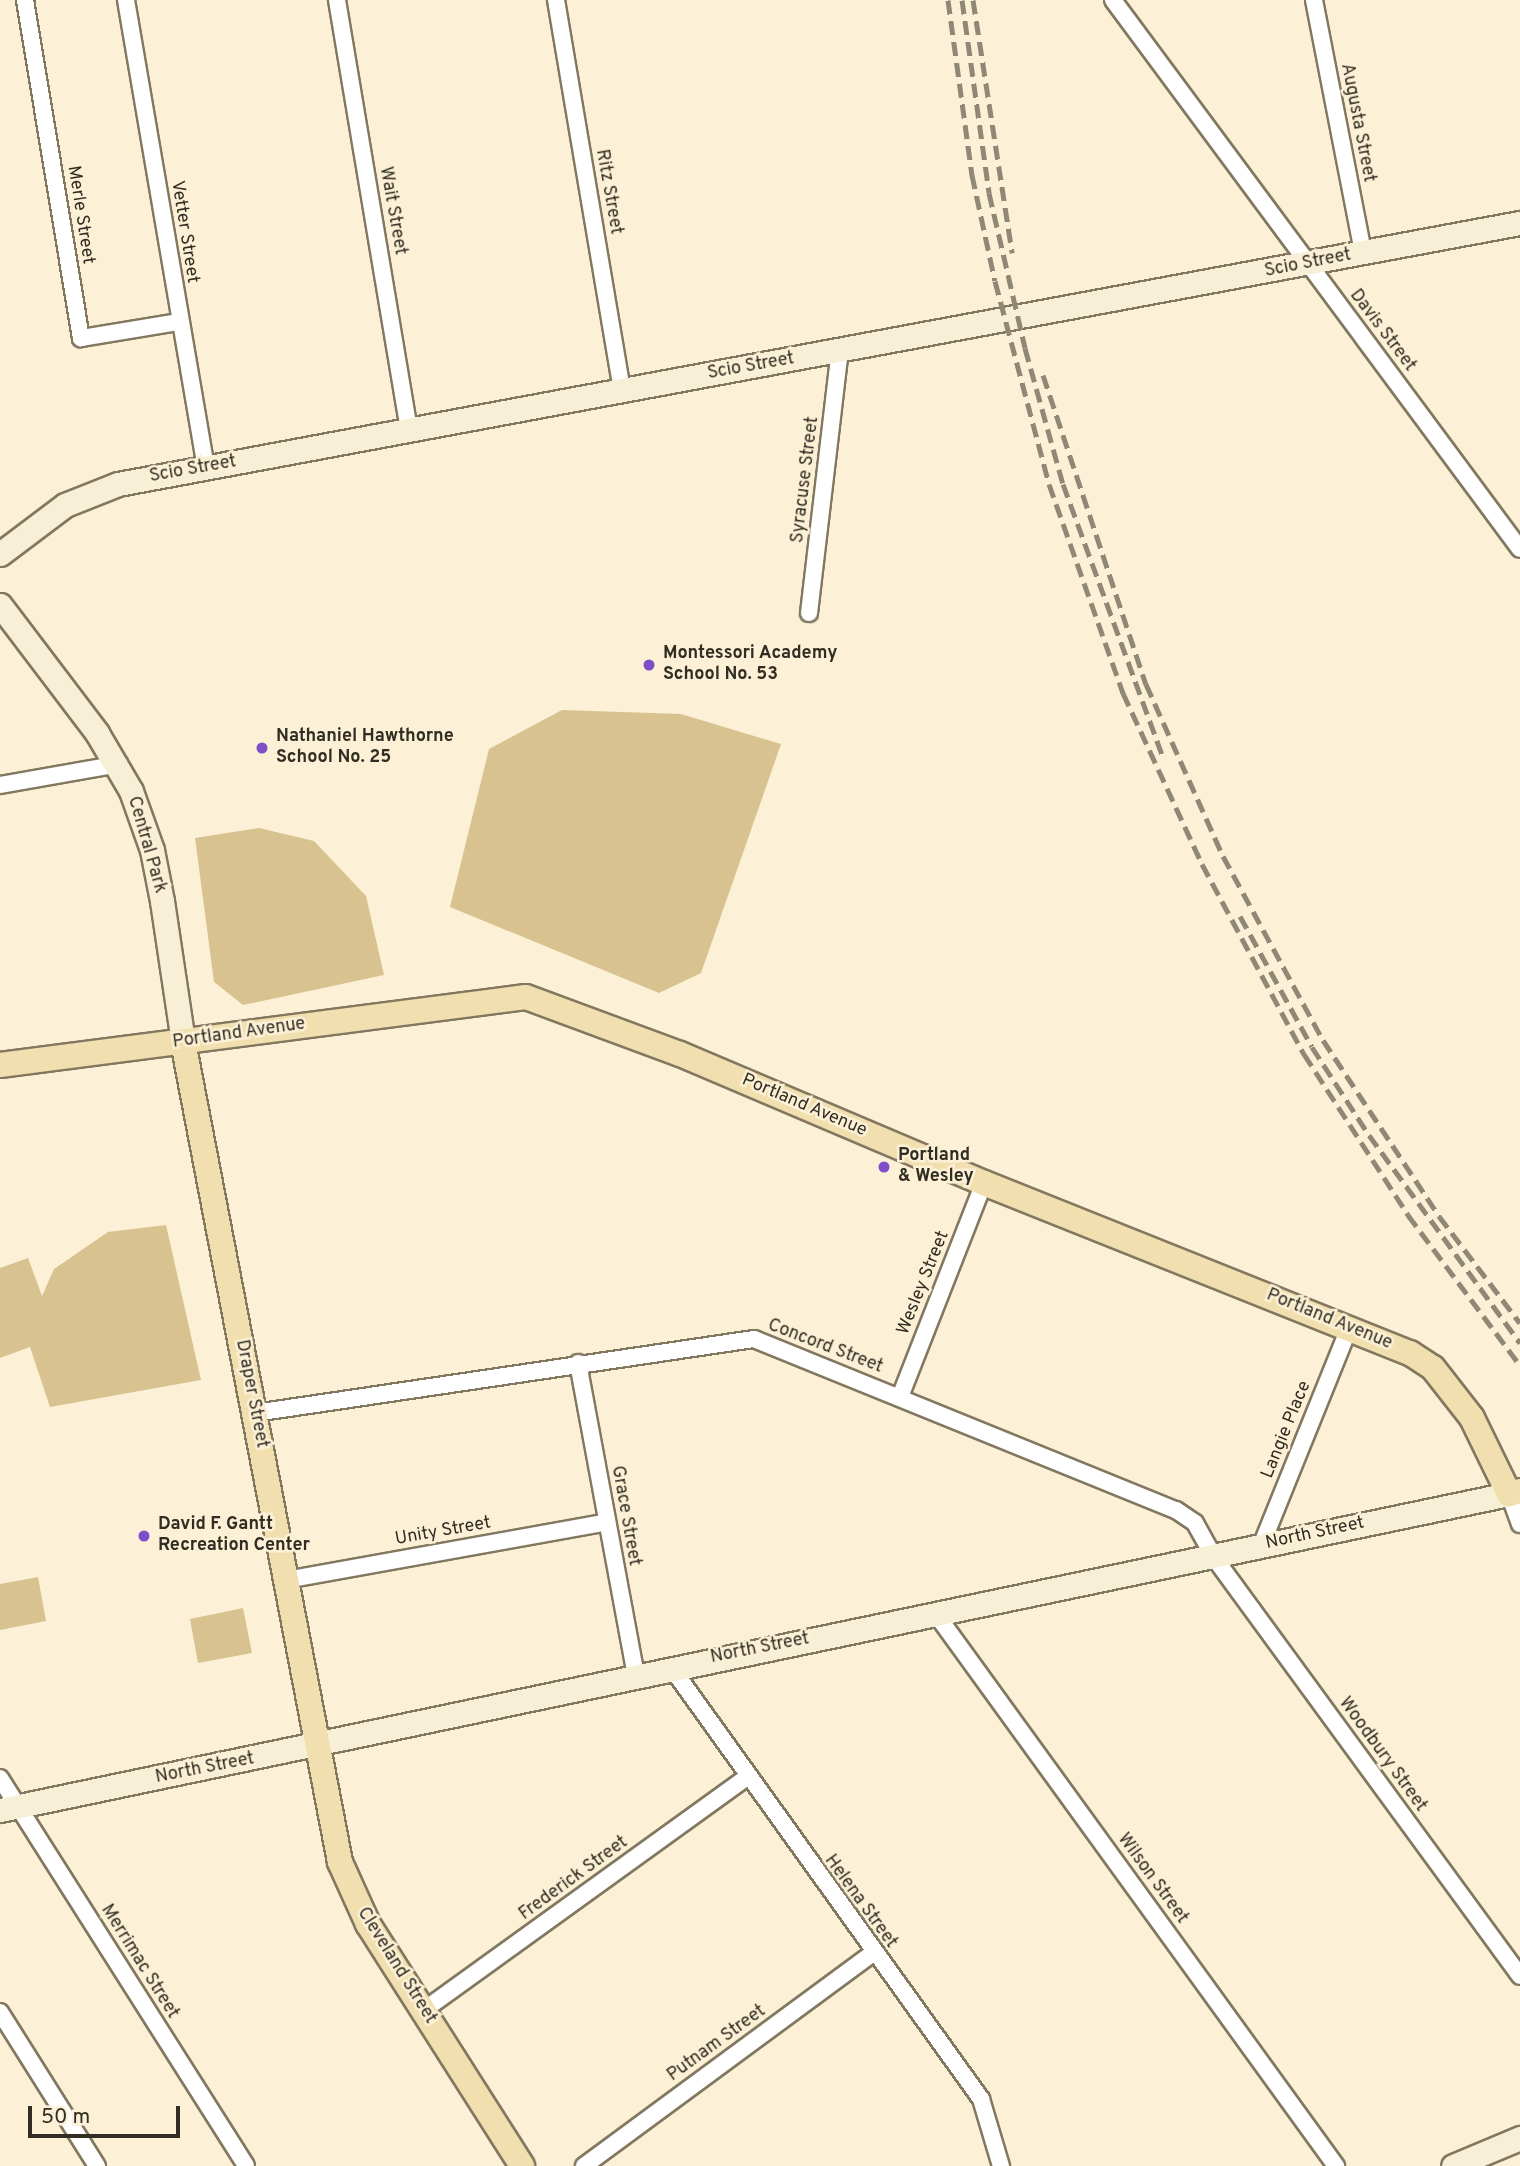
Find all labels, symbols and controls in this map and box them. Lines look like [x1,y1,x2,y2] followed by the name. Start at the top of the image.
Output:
[1335,62,1379,184] street label: Augusta Street
[590,148,626,236] street label: Ritz Street
[62,164,98,266] street label: Merle Street
[374,165,410,257] street label: Wait Street
[165,179,203,285] street label: Vetter Street
[1263,245,1353,283] street label: Scio Street
[1344,286,1420,376] street label: Davis Street
[706,349,796,385] street label: Scio Street
[788,416,824,544] street label: Syracuse Street
[148,452,238,488] street label: Scio Street
[663,644,838,686] place label: Montessori Academy School No. 53
[641,657,657,673] marker: Montessori Academy School No. 53
[276,727,454,770] place label: Nathaniel Hawthorne School No. 25
[254,740,270,756] marker: Nathaniel Hawthorne School No. 25
[122,794,170,896] street label: Central Park
[171,1014,307,1054] street label: Portland Avenue
[738,1070,870,1142] street label: Portland Avenue
[898,1146,974,1188] place label: Portland & Wesley
[876,1159,892,1175] marker: Portland & Wesley
[893,1228,955,1338] street label: Wesley Street
[1263,1285,1395,1355] street label: Portland Avenue
[764,1315,886,1379] street label: Concord Street
[230,1338,272,1450] street label: Draper Street
[1258,1378,1316,1482] street label: Langie Place
[606,1464,644,1568] street label: Grace Street
[393,1513,493,1551] street label: Unity Street
[1264,1513,1366,1555] street label: North Street
[158,1515,310,1558] place label: David F. Gantt Recreation Center
[136,1528,152,1544] marker: David F. Gantt Recreation Center
[709,1629,811,1669] street label: North Street
[1333,1693,1431,1817] street label: Woodbury Street
[154,1749,256,1789] street label: North Street
[1112,1830,1192,1928] street label: Wilson Street
[515,1832,633,1926] street label: Frederick Street
[819,1851,901,1953] street label: Helena Street
[95,1901,183,2023] street label: Merrimac Street
[352,1904,440,2028] street label: Cleveland Street
[664,2001,770,2087] street label: Putnam Street
[32,2092,184,2136] scale bar
[41,2104,90,2131] text: 50 m

